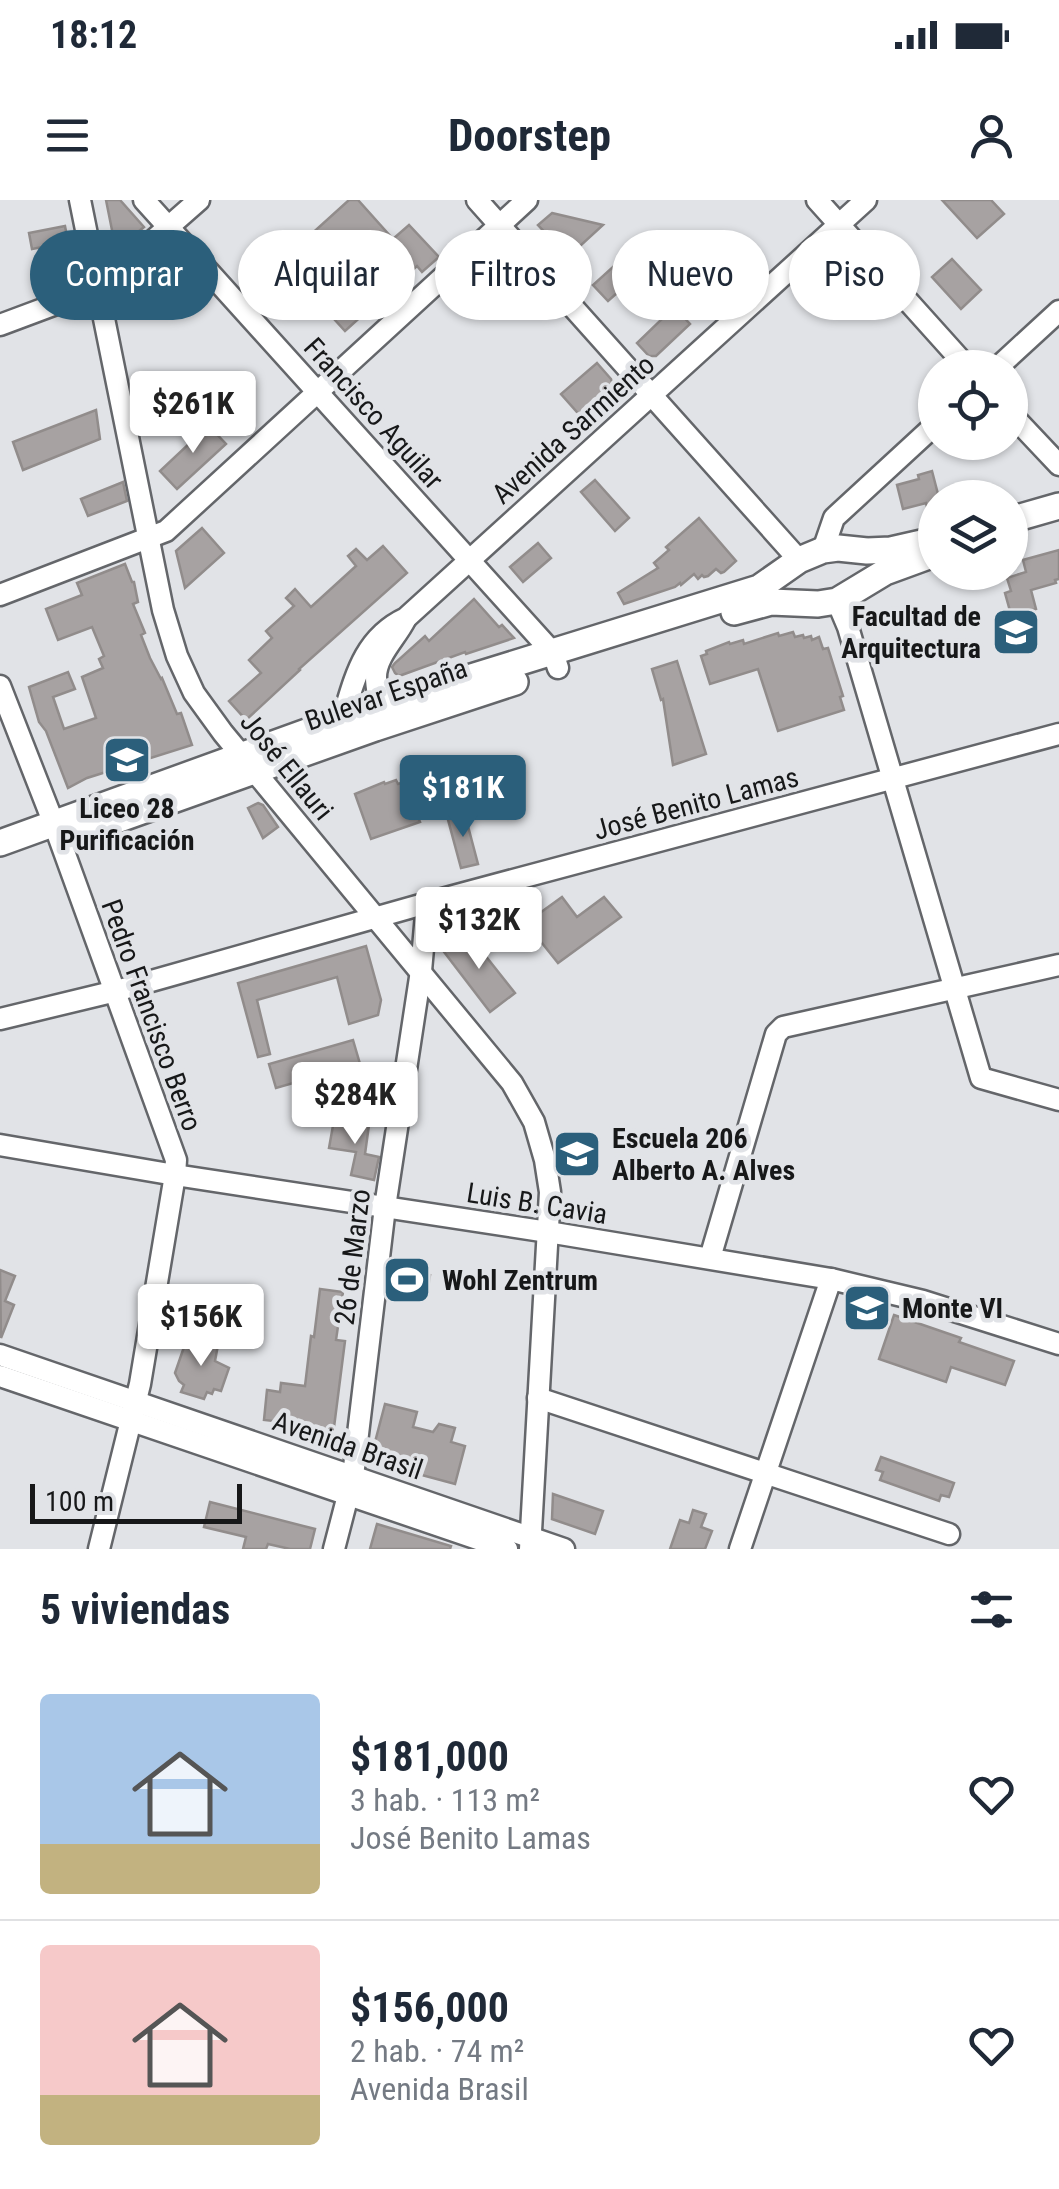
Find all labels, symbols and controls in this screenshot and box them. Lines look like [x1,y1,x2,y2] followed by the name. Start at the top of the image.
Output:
[50,13,137,57] text: 18:12
[40,108,95,163] icon: menu
[964,108,1019,163] icon: person
[448,109,611,162] text: Doorstep
[30,230,218,320] chip: Comprar
[238,230,415,320] chip: Alquilar
[435,230,592,320] chip: Filtros
[612,230,769,320] chip: Nuevo
[789,230,920,320] chip: Piso
[297,331,450,496] street label: Francisco Aguilar
[485,348,661,511] street label: Avenida Sarmiento
[918,350,1028,590] map controls
[918,350,1028,460] button: locate
[123,371,263,456] pin: $261K
[152,384,234,422] text: $261K
[918,480,1028,590] button: layers
[841,600,981,665] place label: Facultad de Arquitectura
[990,606,1042,658] school or university icon: Facultad de Arquitectura
[301,651,472,738] street label: Bulevar España
[233,706,340,827] street label: José Ellauri
[101,734,153,786] school or university icon: Liceo 28 Purificación
[393,755,533,840] pin: $181K
[590,760,802,847] street label: José Benito Lamas
[422,768,504,806] text: $181K
[60,792,194,857] place label: Liceo 28 Purificación
[409,887,549,972] pin: $132K
[94,895,209,1135] street label: Pedro Francisco Berro
[438,900,520,938] text: $132K
[285,1062,425,1147] pin: $284K
[314,1075,396,1113] text: $284K
[612,1122,795,1187] place label: Escuela 206 Alberto A. Alves
[551,1128,603,1180] school or university icon: Escuela 206 Alberto A. Alves
[464,1176,610,1231] street label: Luis B. Cavia
[328,1187,377,1327] street label: 26 de Marzo
[381,1254,433,1306] sports icon: Wohl Zentrum
[442,1264,598,1297] place label: Wohl Zentrum
[841,1282,893,1334] school or university icon: Monte VI
[131,1284,271,1369] pin: $156K
[902,1292,1003,1325] place label: Monte VI
[160,1297,242,1335] text: $156K
[269,1404,427,1487] street label: Avenida Brasil
[30,1479,242,1524] scale bar
[45,1485,114,1518] text: 100 m
[964,1582,1019,1637] icon: filters
[40,1585,230,1634] text: 5 viviendas
[350,1732,509,1781] text: $181,000
[120,1734,240,1854] icon: home
[964,1767,1019,1822] icon: heart
[350,1781,540,1819] text: 3 hab. · 113 m²
[350,1819,591,1857] text: José Benito Lamas
[350,1983,509,2032] text: $156,000
[120,1985,240,2105] icon: home
[964,2018,1019,2073] icon: heart
[350,2032,524,2070] text: 2 hab. · 74 m²
[350,2070,529,2108] text: Avenida Brasil

